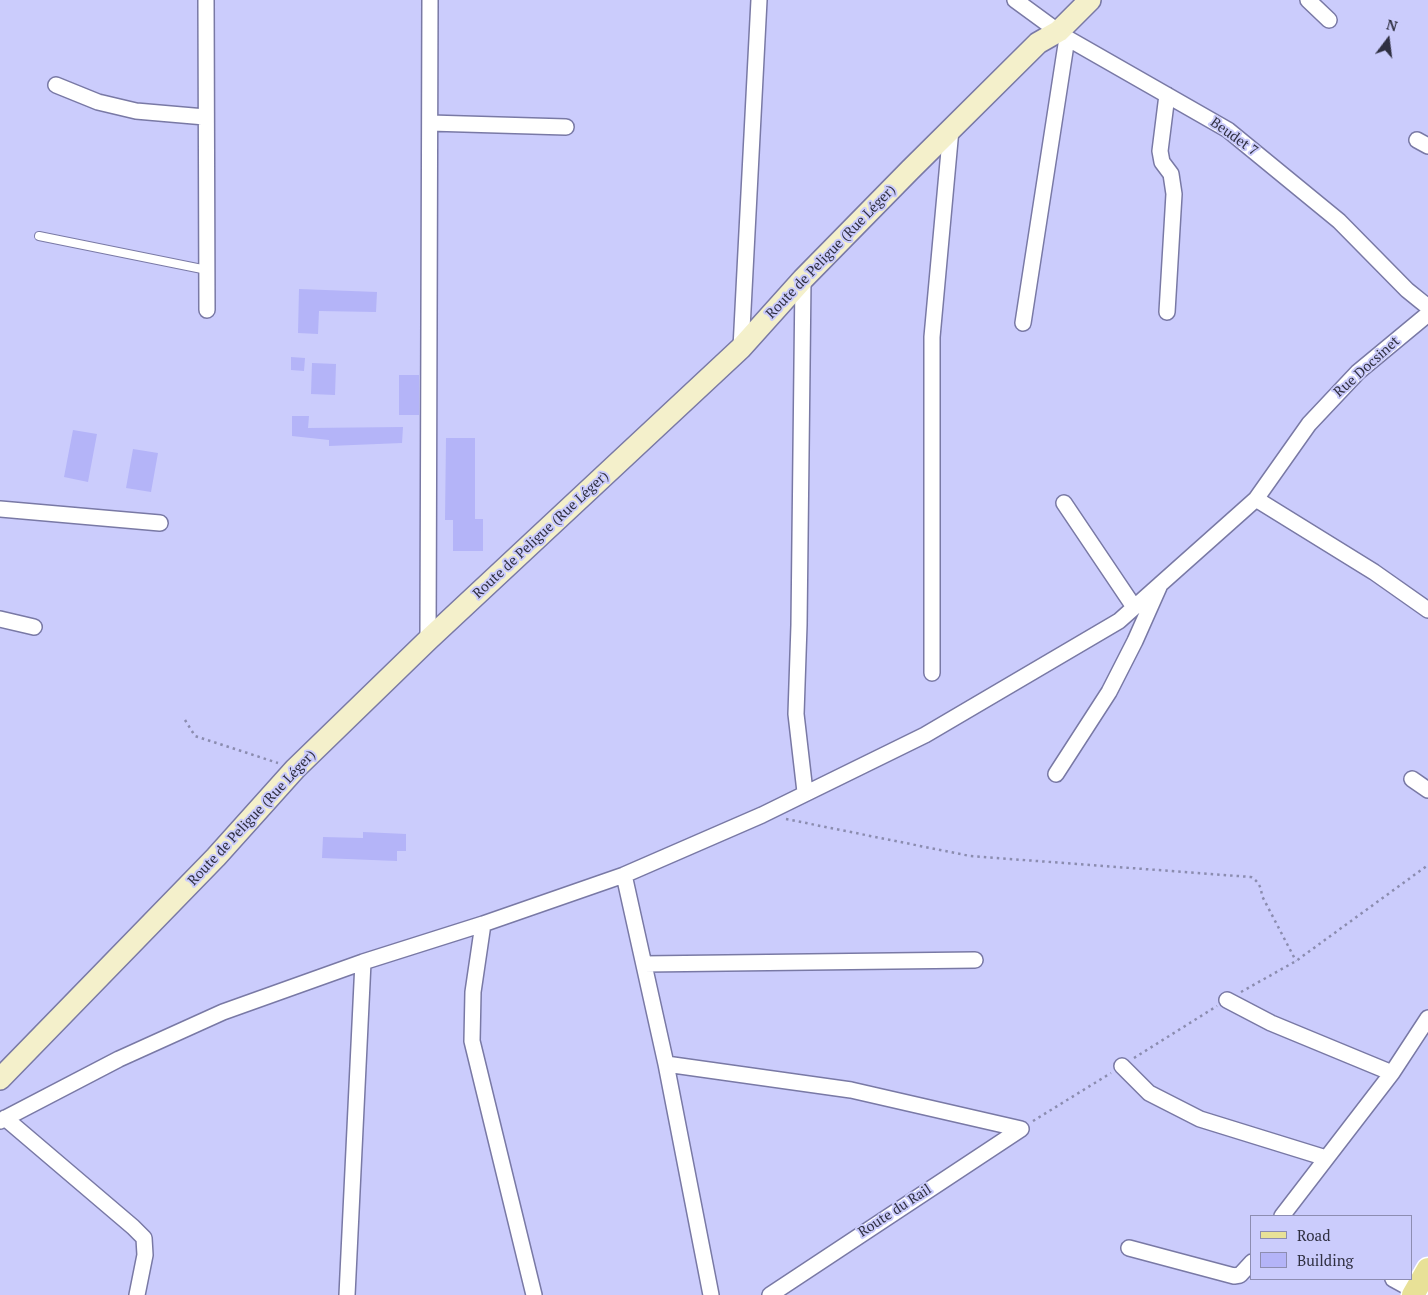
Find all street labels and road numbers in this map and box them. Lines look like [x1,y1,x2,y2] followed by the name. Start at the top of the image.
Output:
[1207,114,1261,160] street label: Beudet 7
[763,182,899,322] street label: Route de Peligue (Rue Léger)
[1331,333,1403,401] street label: Rue Docsinet
[470,468,612,602] street label: Route de Peligue (Rue Léger)
[185,747,319,889] street label: Route de Peligue (Rue Léger)
[855,1181,935,1241] street label: Route du Rail

